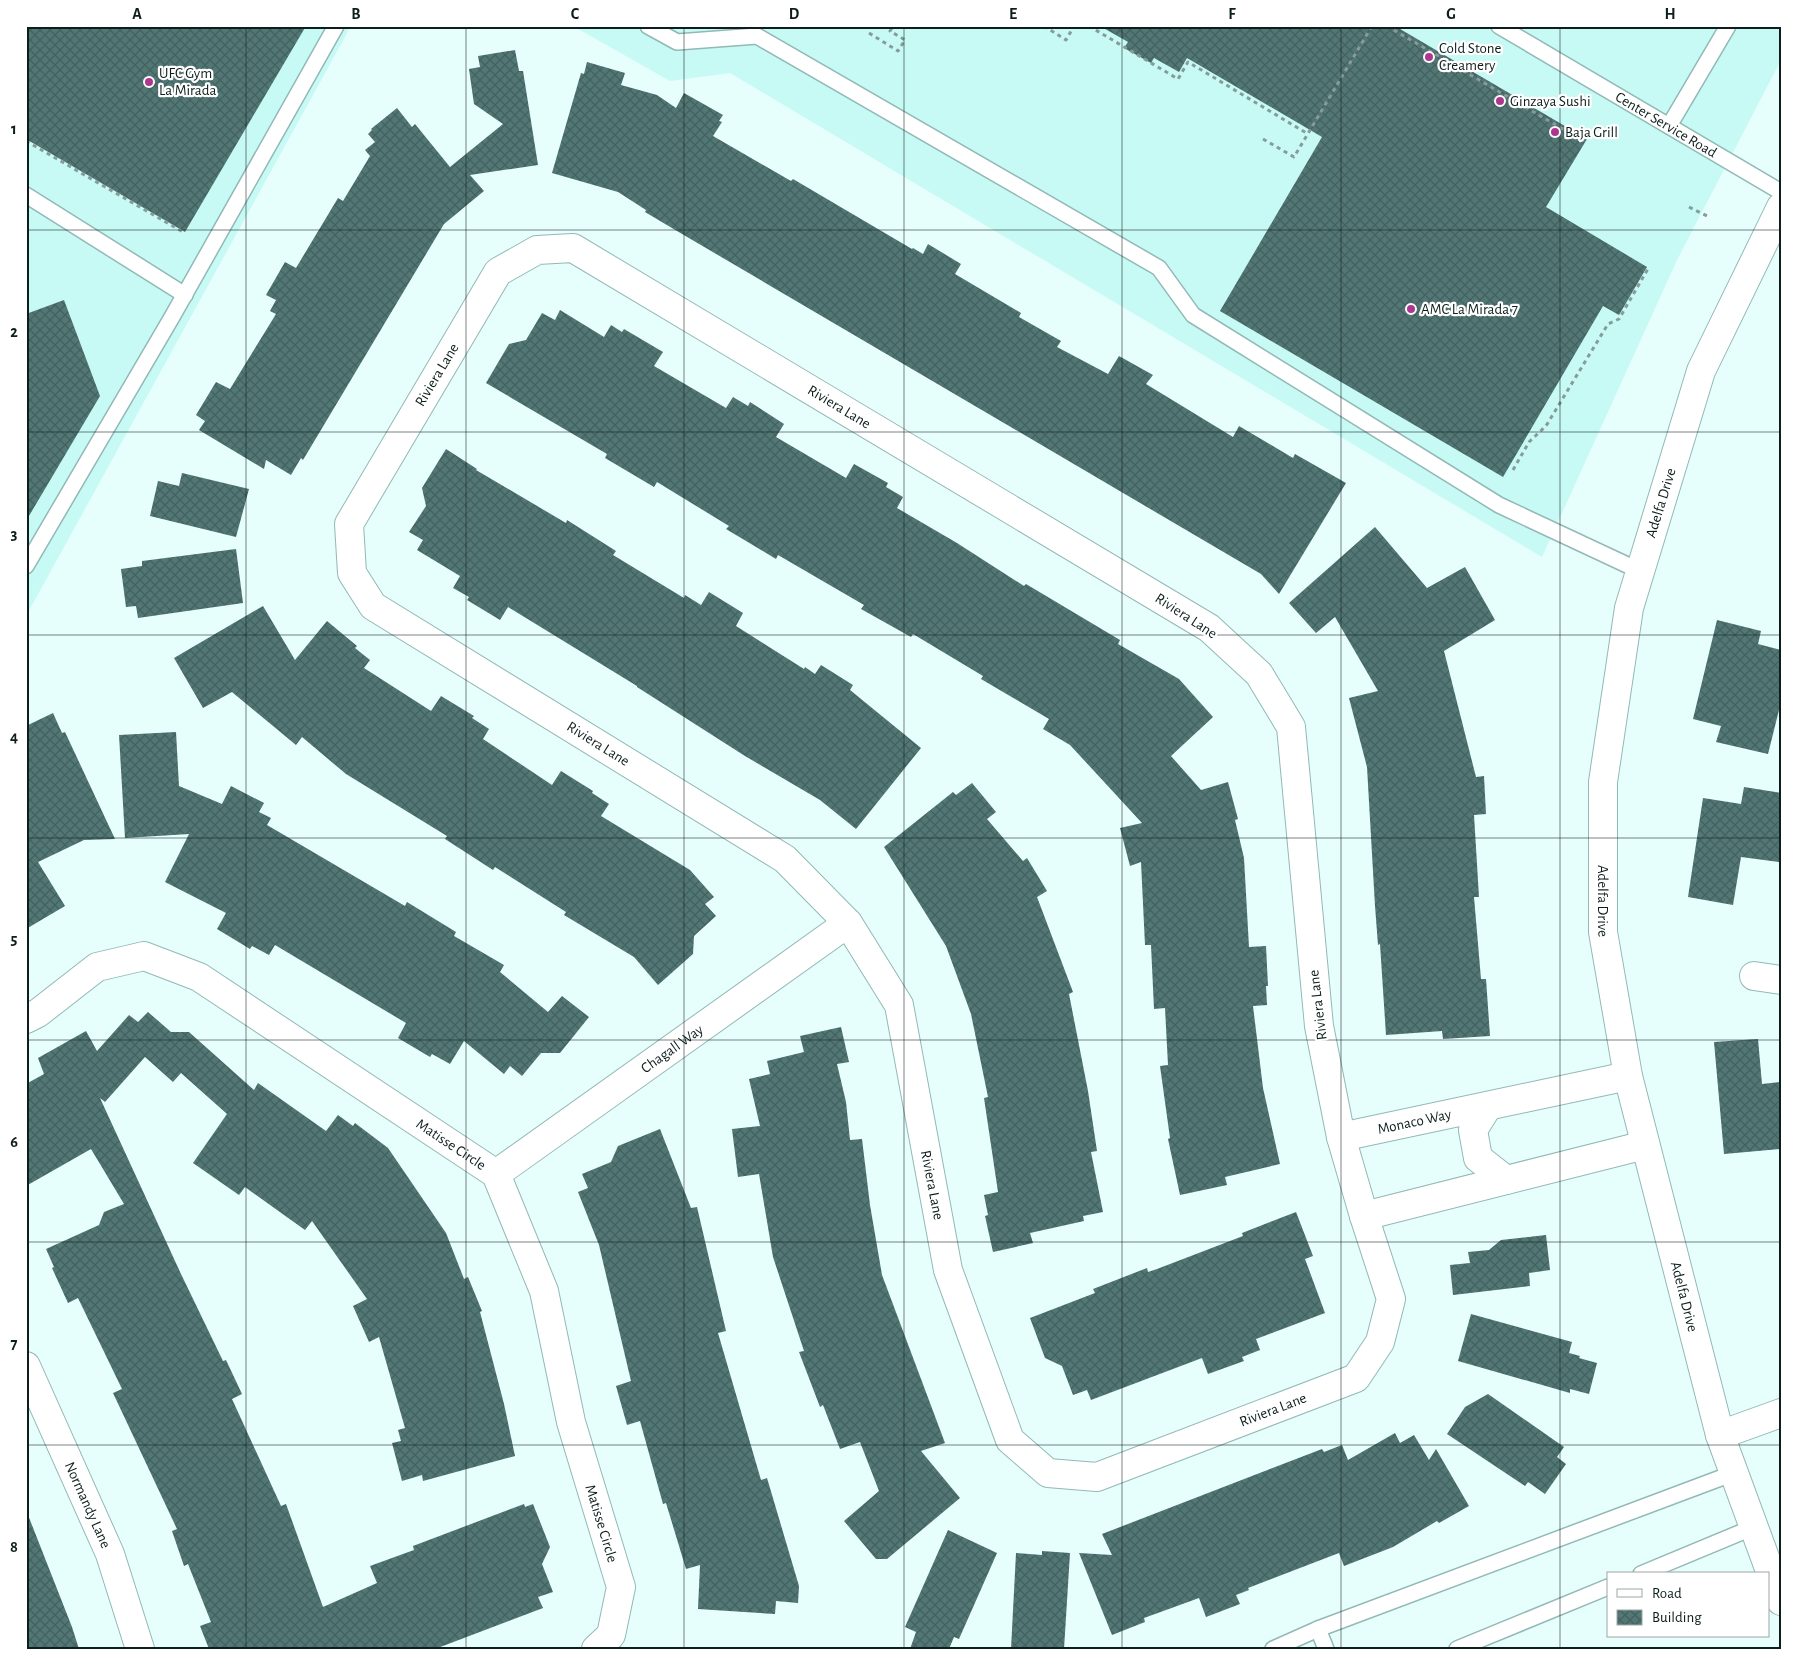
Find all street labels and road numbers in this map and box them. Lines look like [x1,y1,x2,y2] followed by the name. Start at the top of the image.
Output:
[1613,89,1720,160] street label: Center Service Road
[412,341,462,409] street label: Riviera Lane
[805,382,873,432] street label: Riviera Lane
[1643,466,1679,540] street label: Adelfa Drive
[1152,590,1220,642] street label: Riviera Lane
[564,719,632,769] street label: Riviera Lane
[1595,865,1611,938] street label: Adelfa Drive
[1306,969,1330,1041] street label: Riviera Lane
[638,1021,706,1076] street label: Chagall Way
[1376,1106,1453,1137] street label: Monaco Way
[414,1116,489,1173] street label: Matisse Circle
[918,1149,946,1221] street label: Riviera Lane
[1668,1260,1701,1333] street label: Adelfa Drive
[1237,1390,1309,1430] street label: Riviera Lane
[62,1459,114,1550] street label: Normandy Lane
[583,1483,621,1564] street label: Matisse Circle

